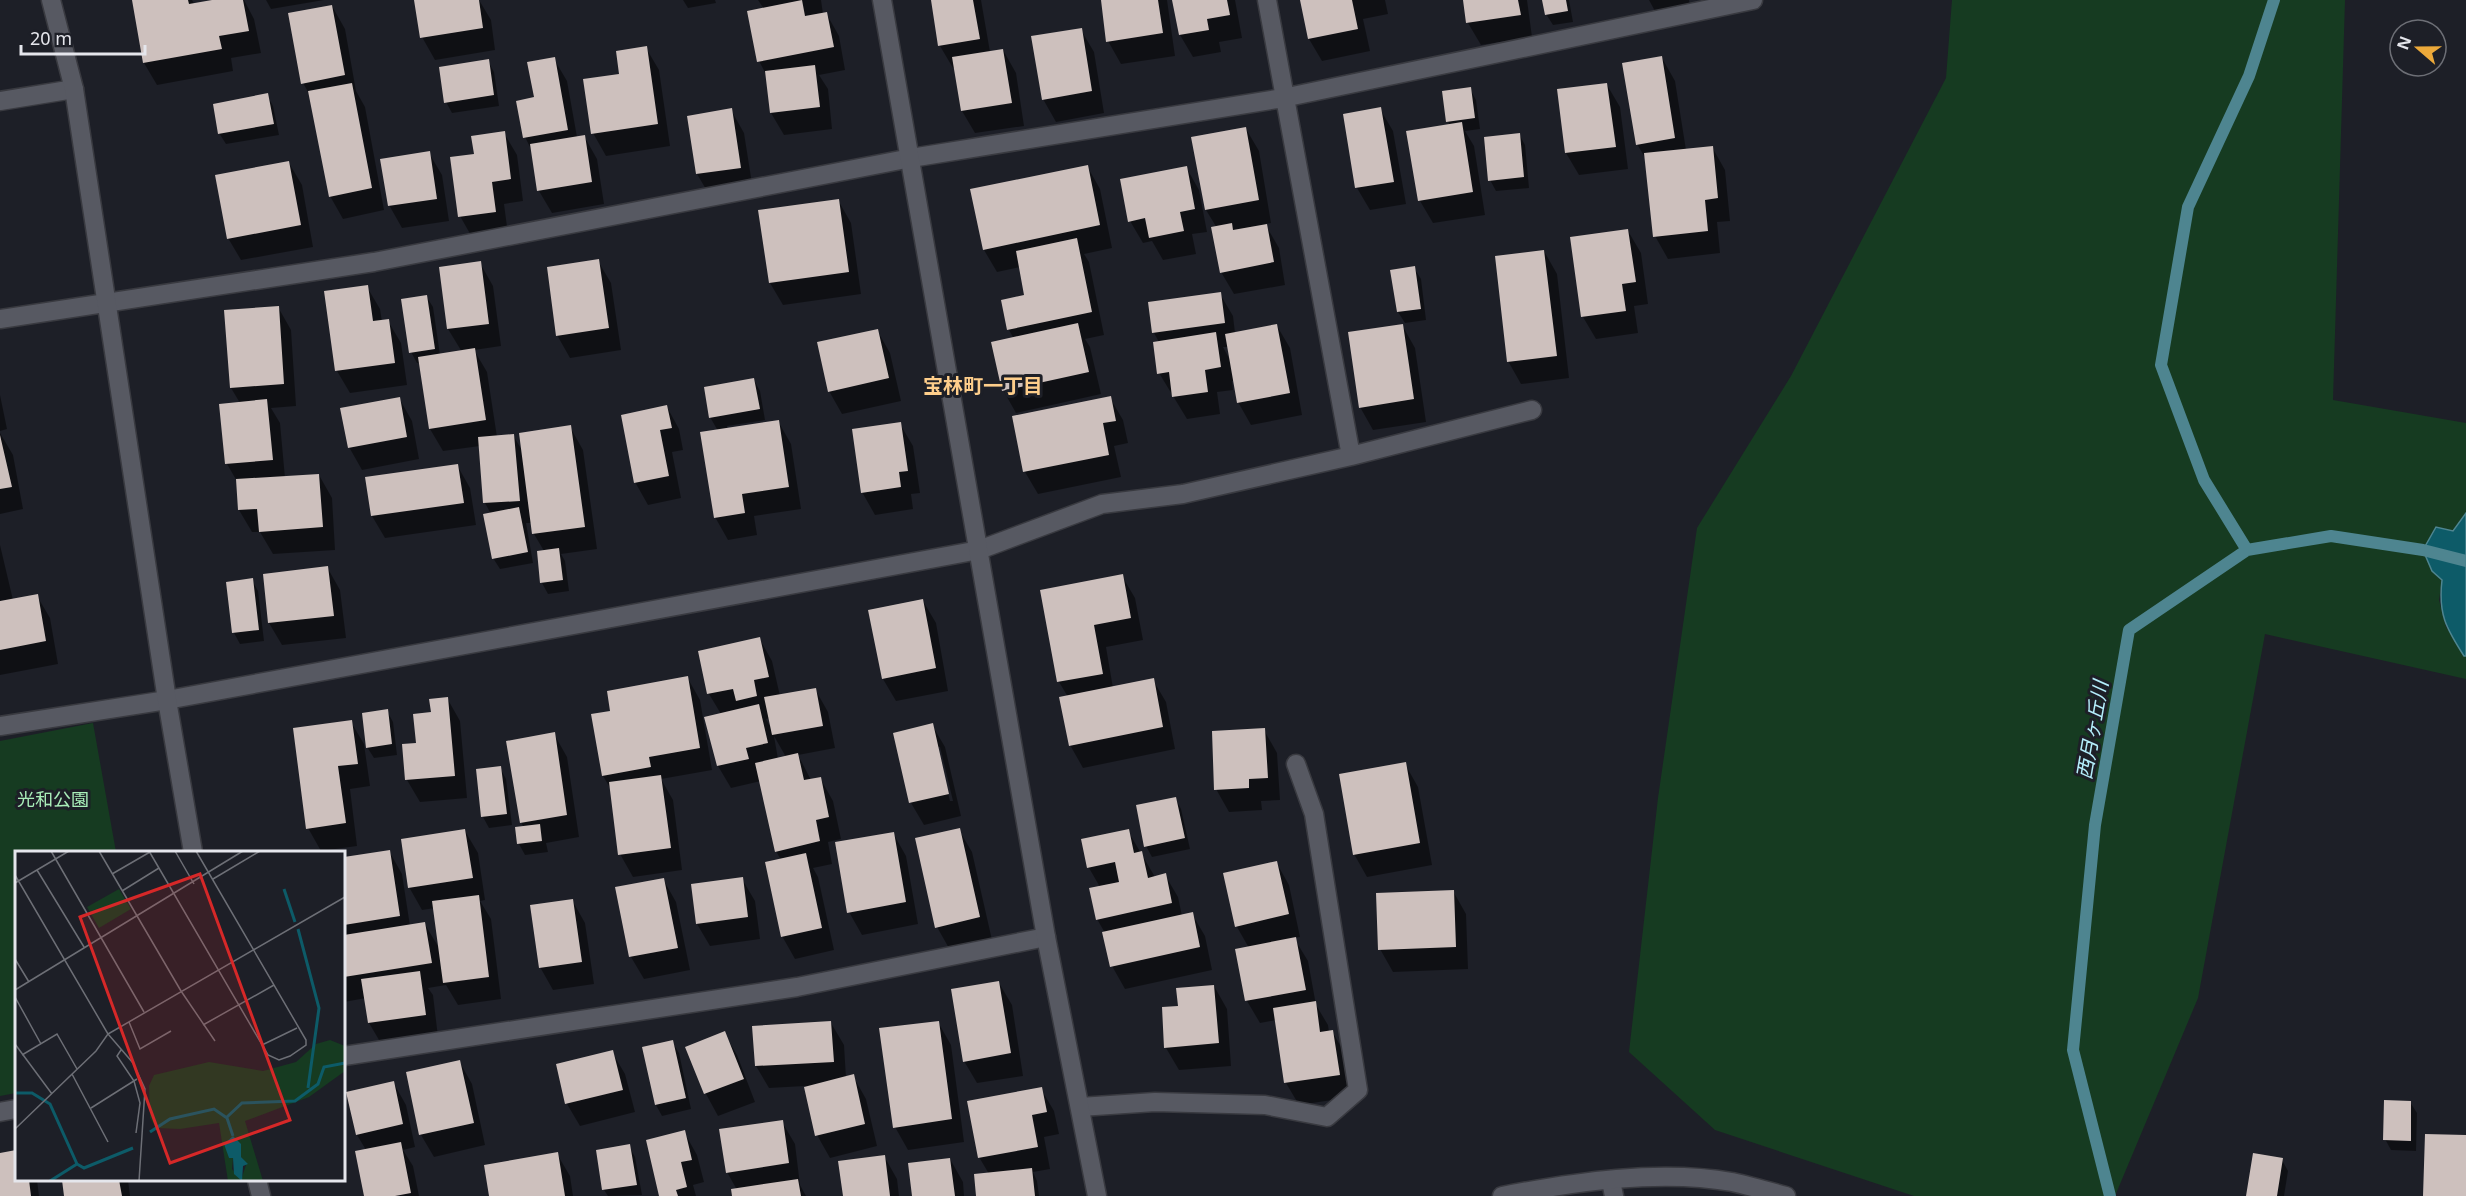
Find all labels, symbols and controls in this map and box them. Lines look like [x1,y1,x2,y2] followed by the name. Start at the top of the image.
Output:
[21,18,146,56] scale bar
[2388,18,2448,78] north arrow
[30,26,72,50] text: 20 m
[2391,33,2416,53] text: N
[923,372,1043,399] district label: 宝林町一丁目
[2070,676,2114,782] water label: 西月ヶ丘川
[17,787,89,811] park label: 光和公園
[15,851,345,1181] inset map

